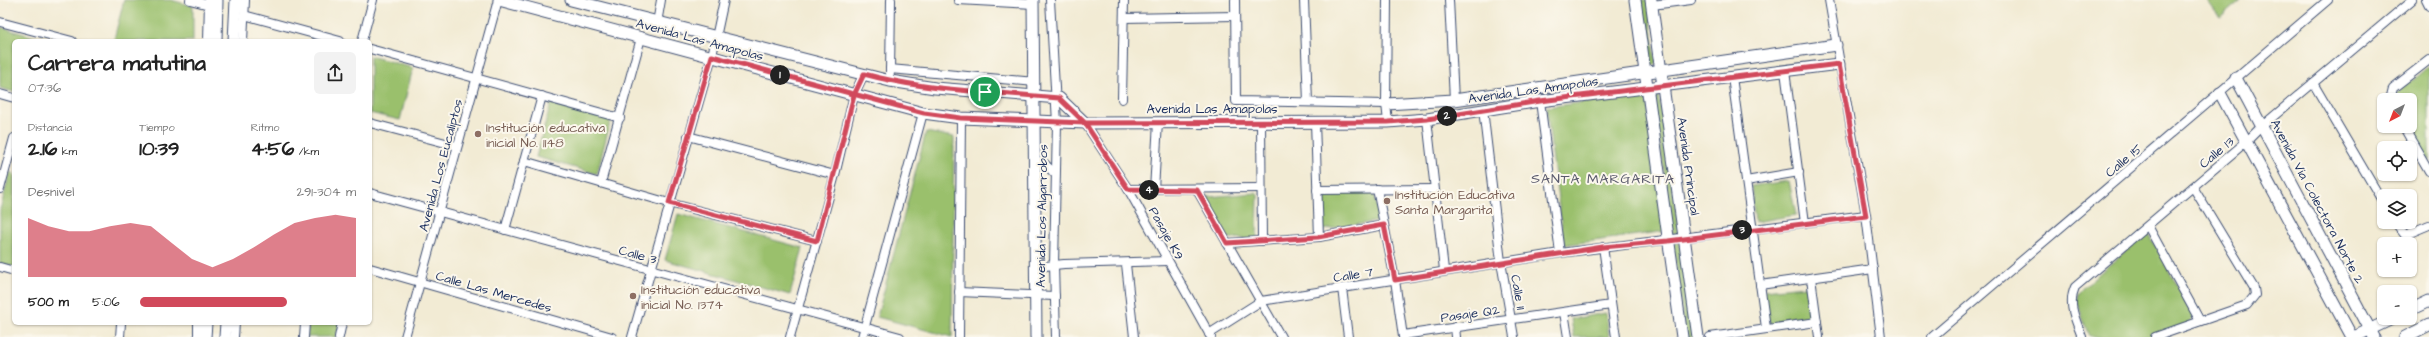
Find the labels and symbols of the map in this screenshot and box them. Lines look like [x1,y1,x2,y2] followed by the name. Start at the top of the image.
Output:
[634,14,766,66] street label: Avenida Las Amapolas
[770,65,790,85] pin: 1
[1467,72,1600,108] street label: Avenida Las Amapolas
[968,75,1002,109] pin
[2377,93,2417,133] north arrow
[415,97,467,234] street label: Avenida Los Eucaliptos
[1146,100,1278,118] street label: Avenida Las Amapolas
[1437,106,1457,126] pin: 2
[1672,116,1704,216] street label: Avenida Principal
[2266,116,2369,287] street label: Avenida Vía Colectora Norte 2
[486,119,605,152] place label: Institución educativa inicial No. 1148
[473,129,483,139] marker: Institución educativa inicial No. 1148
[2195,133,2238,173] street label: Calle 13
[2101,140,2146,181] street label: Calle 15
[1032,144,1053,288] street label: Avenida Los Algarrobos
[1531,169,1675,189] district label: SANTA MARGARITA
[1139,180,1159,200] pin: 4
[1395,186,1515,220] place label: Institución Educativa Santa Margarita
[1382,196,1392,206] marker: Institución Educativa Santa Margarita
[1144,204,1188,263] street label: Pasaje K9
[1732,220,1752,240] pin: 3
[617,241,659,269] street label: Calle 3
[1332,263,1374,287] street label: Calle 7
[434,267,554,317] street label: Calle Las Mercedes
[1506,273,1530,312] street label: Calle 11
[641,281,760,314] place label: Institución educativa inicial No. 1374
[628,291,638,301] marker: Institución educativa inicial No. 1374
[1440,301,1501,327] street label: Pasaje Q2

